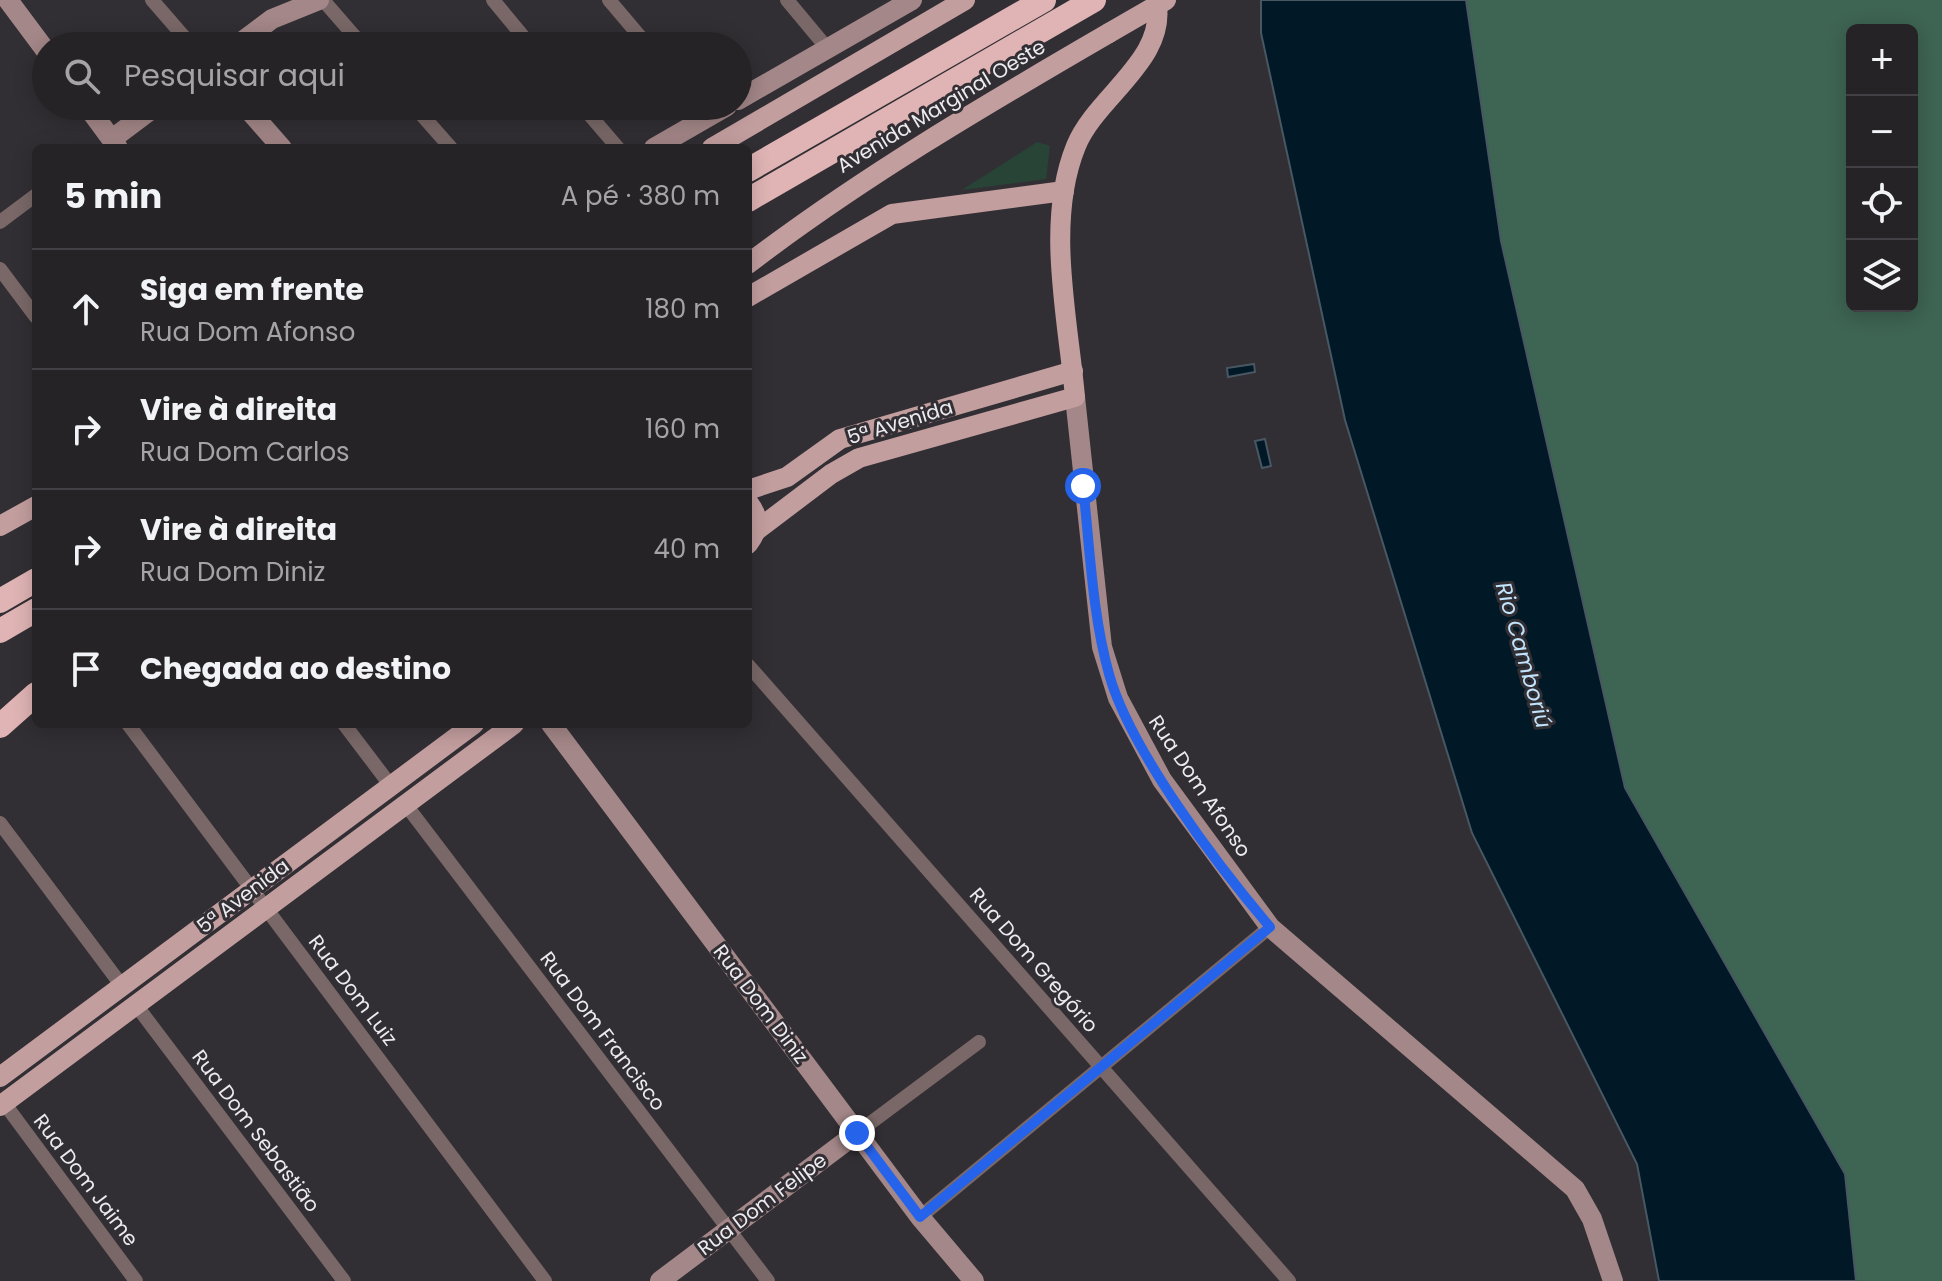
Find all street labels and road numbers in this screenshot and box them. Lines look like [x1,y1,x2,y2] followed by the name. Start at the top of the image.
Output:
[831,33,1051,179] street label: Avenida Marginal Oeste
[844,393,956,451] street label: 5ª Avenida
[1142,710,1258,862] street label: Rua Dom Afonso
[191,852,295,940] street label: 5ª Avenida
[963,882,1105,1038] street label: Rua Dom Gregório
[302,929,404,1051] street label: Rua Dom Luiz
[707,939,815,1069] street label: Rua Dom Diniz
[534,946,672,1116] street label: Rua Dom Francisco
[186,1044,326,1218] street label: Rua Dom Sebastião
[27,1108,145,1252] street label: Rua Dom Jaime
[692,1146,832,1262] street label: Rua Dom Felipe

